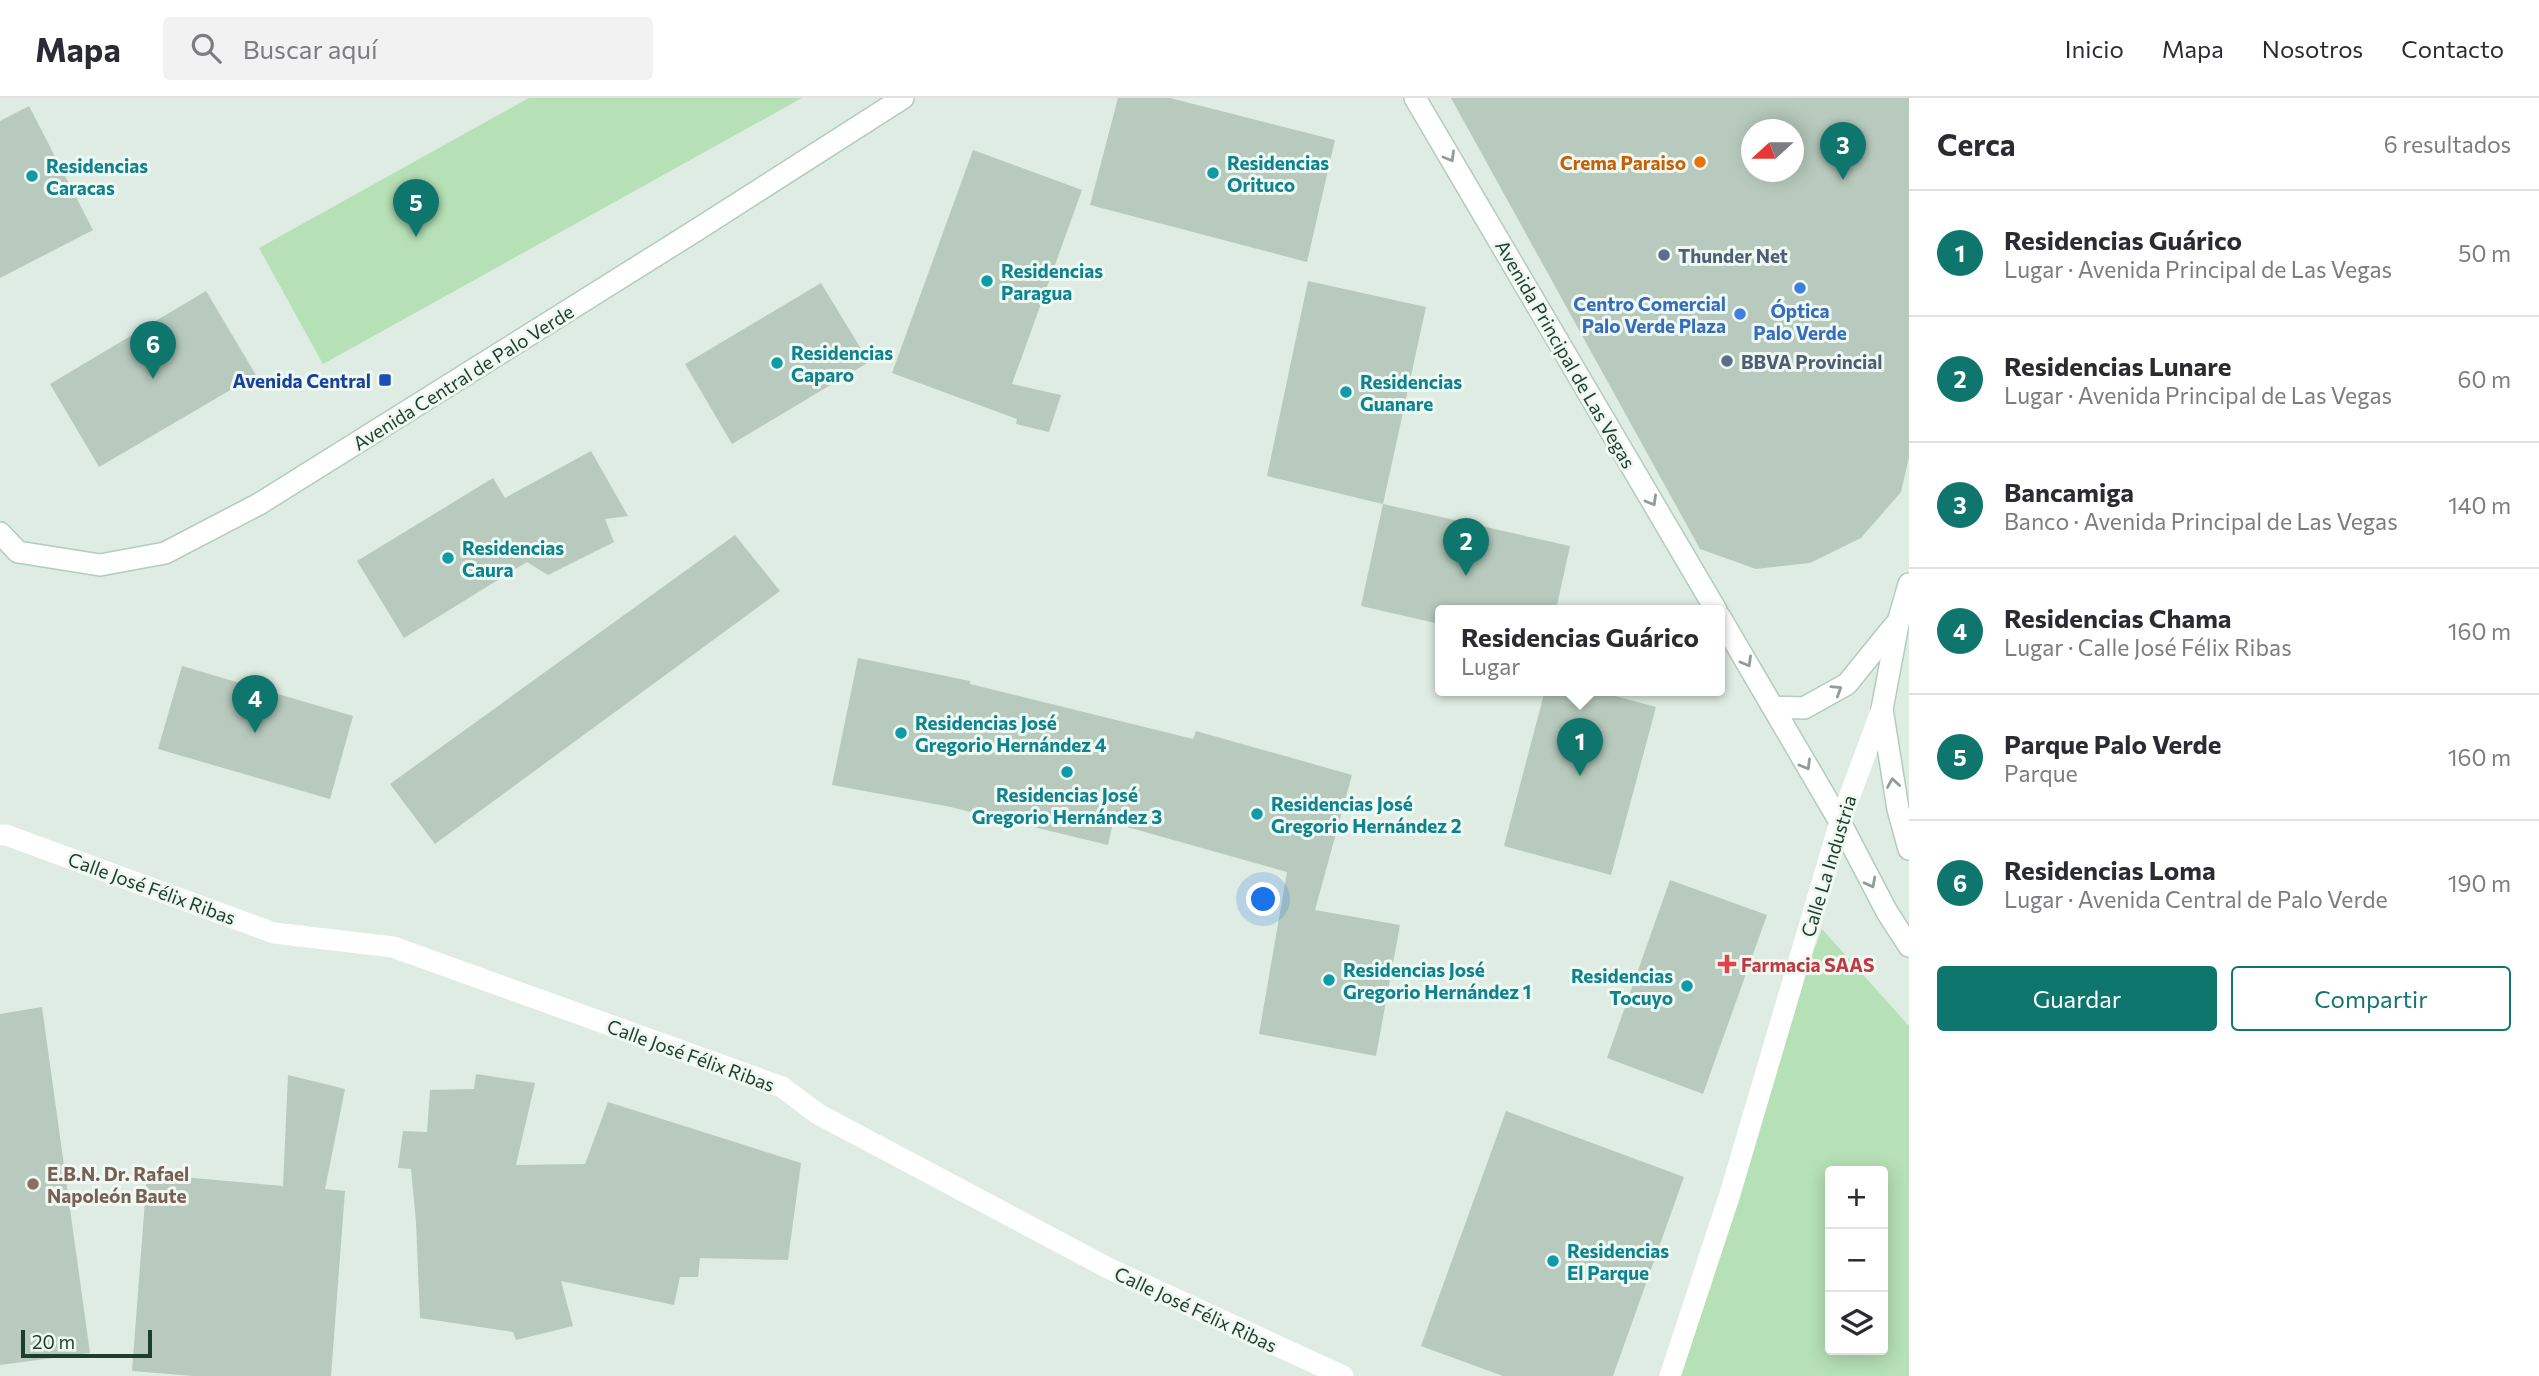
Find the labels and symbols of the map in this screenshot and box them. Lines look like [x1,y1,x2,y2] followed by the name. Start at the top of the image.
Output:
[1741,119,1804,182] north arrow
[1820,122,1866,180] pin: 3
[1442,149,1455,162] one-way arrow
[1227,151,1329,196] place label: Residencias Orituco
[1560,151,1686,174] place label: Crema Paraiso
[46,154,148,199] place label: Residencias Caracas
[1692,154,1708,170] marker: Crema Paraiso
[1205,165,1221,181] marker: Residencias Orituco
[24,168,40,184] marker: Residencias Caracas
[393,179,439,237] pin: 5
[1491,236,1641,472] street label: Avenida Principal de Las Vegas
[1678,244,1788,267] place label: Thunder Net
[1656,247,1672,263] marker: Thunder Net
[1001,259,1103,304] place label: Residencias Paragua
[979,273,995,289] marker: Residencias Paragua
[1792,280,1808,296] marker: Óptica Palo Verde
[1573,292,1726,337] place label: Centro Comercial Palo Verde Plaza
[348,299,578,455] street label: Avenida Central de Palo Verde
[1753,299,1847,344] place label: Óptica Palo Verde
[1732,306,1748,322] marker: Centro Comercial Palo Verde Plaza
[130,321,176,379] pin: 6
[791,341,893,386] place label: Residencias Caparo
[1741,350,1883,373] place label: BBVA Provincial
[1719,353,1735,369] marker: BBVA Provincial
[769,355,785,371] marker: Residencias Caparo
[232,369,371,392] place label: Avenida Central
[1360,370,1462,415] place label: Residencias Guanare
[377,372,393,388] marker: Avenida Central
[1338,384,1354,400] marker: Residencias Guanare
[1644,493,1657,506] one-way arrow
[1443,518,1489,576] pin: 2
[462,536,564,581] place label: Residencias Caura
[440,550,456,566] marker: Residencias Caura
[1738,654,1751,667] one-way arrow
[232,675,278,733] pin: 4
[1829,686,1842,699] one-way arrow
[915,711,1107,756] place label: Residencias José Gregorio Hernández 4
[1557,718,1603,776] pin: 1
[893,725,909,741] marker: Residencias José Gregorio Hernández 4
[1798,757,1811,770] one-way arrow
[1059,764,1075,780] marker: Residencias José Gregorio Hernández 3
[1886,777,1901,789] one-way arrow
[972,783,1162,828] place label: Residencias José Gregorio Hernández 3
[1271,792,1461,837] place label: Residencias José Gregorio Hernández 2
[1795,792,1861,940] street label: Calle La Industria
[1249,806,1265,822] marker: Residencias José Gregorio Hernández 2
[65,847,239,929] street label: Calle José Félix Ribas
[1863,875,1877,888] one-way arrow
[1246,882,1280,916] your location
[1741,953,1874,976] place label: Farmacia SAAS
[1719,956,1735,972] marker: Farmacia SAAS
[1343,958,1531,1003] place label: Residencias José Gregorio Hernández 1
[1571,964,1673,1009] place label: Residencias Tocuyo
[1321,972,1337,988] marker: Residencias José Gregorio Hernández 1
[1679,978,1695,994] marker: Residencias Tocuyo
[604,1014,778,1096] street label: Calle José Félix Ribas
[47,1162,189,1207] place label: E.B.N. Dr. Rafael Napoleón Baute
[25,1176,41,1192] marker: E.B.N. Dr. Rafael Napoleón Baute
[1567,1239,1669,1284] place label: Residencias El Parque
[1545,1253,1561,1269] marker: Residencias El Parque
[1111,1261,1281,1357] street label: Calle José Félix Ribas
[21,1327,152,1359] scale bar

